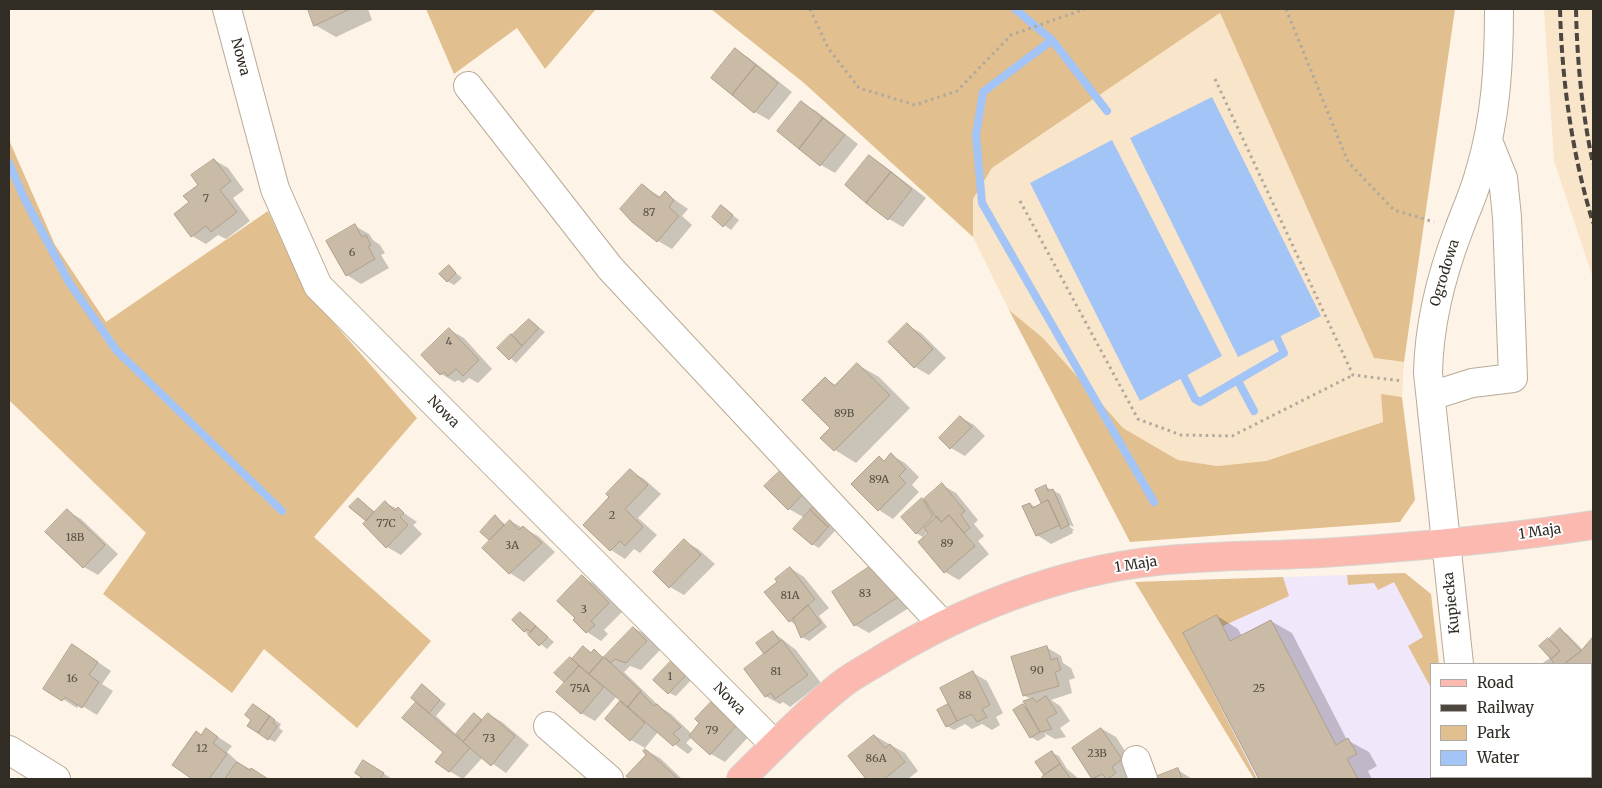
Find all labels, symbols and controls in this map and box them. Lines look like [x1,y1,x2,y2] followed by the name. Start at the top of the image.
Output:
[227,36,253,78] street label: Nowa
[203,192,209,206] house number: 7
[643,206,655,220] house number: 87
[1427,237,1463,309] street label: Ogrodowa
[349,246,355,260] house number: 6
[446,335,452,349] house number: 4
[424,393,462,431] street label: Nowa
[834,407,854,421] house number: 89B
[869,473,889,487] house number: 89A
[609,509,615,523] house number: 2
[376,517,396,531] house number: 77C
[1518,521,1562,543] street label: 1 Maja
[66,531,84,545] house number: 18B
[940,537,954,551] house number: 89
[505,539,519,553] house number: 3A
[1114,553,1158,577] street label: 1 Maja
[1440,571,1464,635] street label: Kupiecka
[859,587,871,601] house number: 83
[780,589,800,603] house number: 81A
[581,603,587,617] house number: 3
[1430,663,1592,778] legend
[1030,664,1044,678] house number: 90
[770,665,782,679] house number: 81
[668,670,672,684] house number: 1
[66,672,78,686] house number: 16
[1477,673,1513,692] text: Road
[710,680,748,718] street label: Nowa
[570,682,590,696] house number: 75A
[1253,682,1265,696] house number: 25
[958,689,972,703] house number: 88
[1477,698,1534,717] text: Railway
[1477,723,1510,742] text: Park
[706,724,718,738] house number: 79
[483,732,495,746] house number: 73
[196,742,208,756] house number: 12
[1087,747,1107,761] house number: 23B
[1477,748,1519,767] text: Water
[866,752,886,766] house number: 86A

